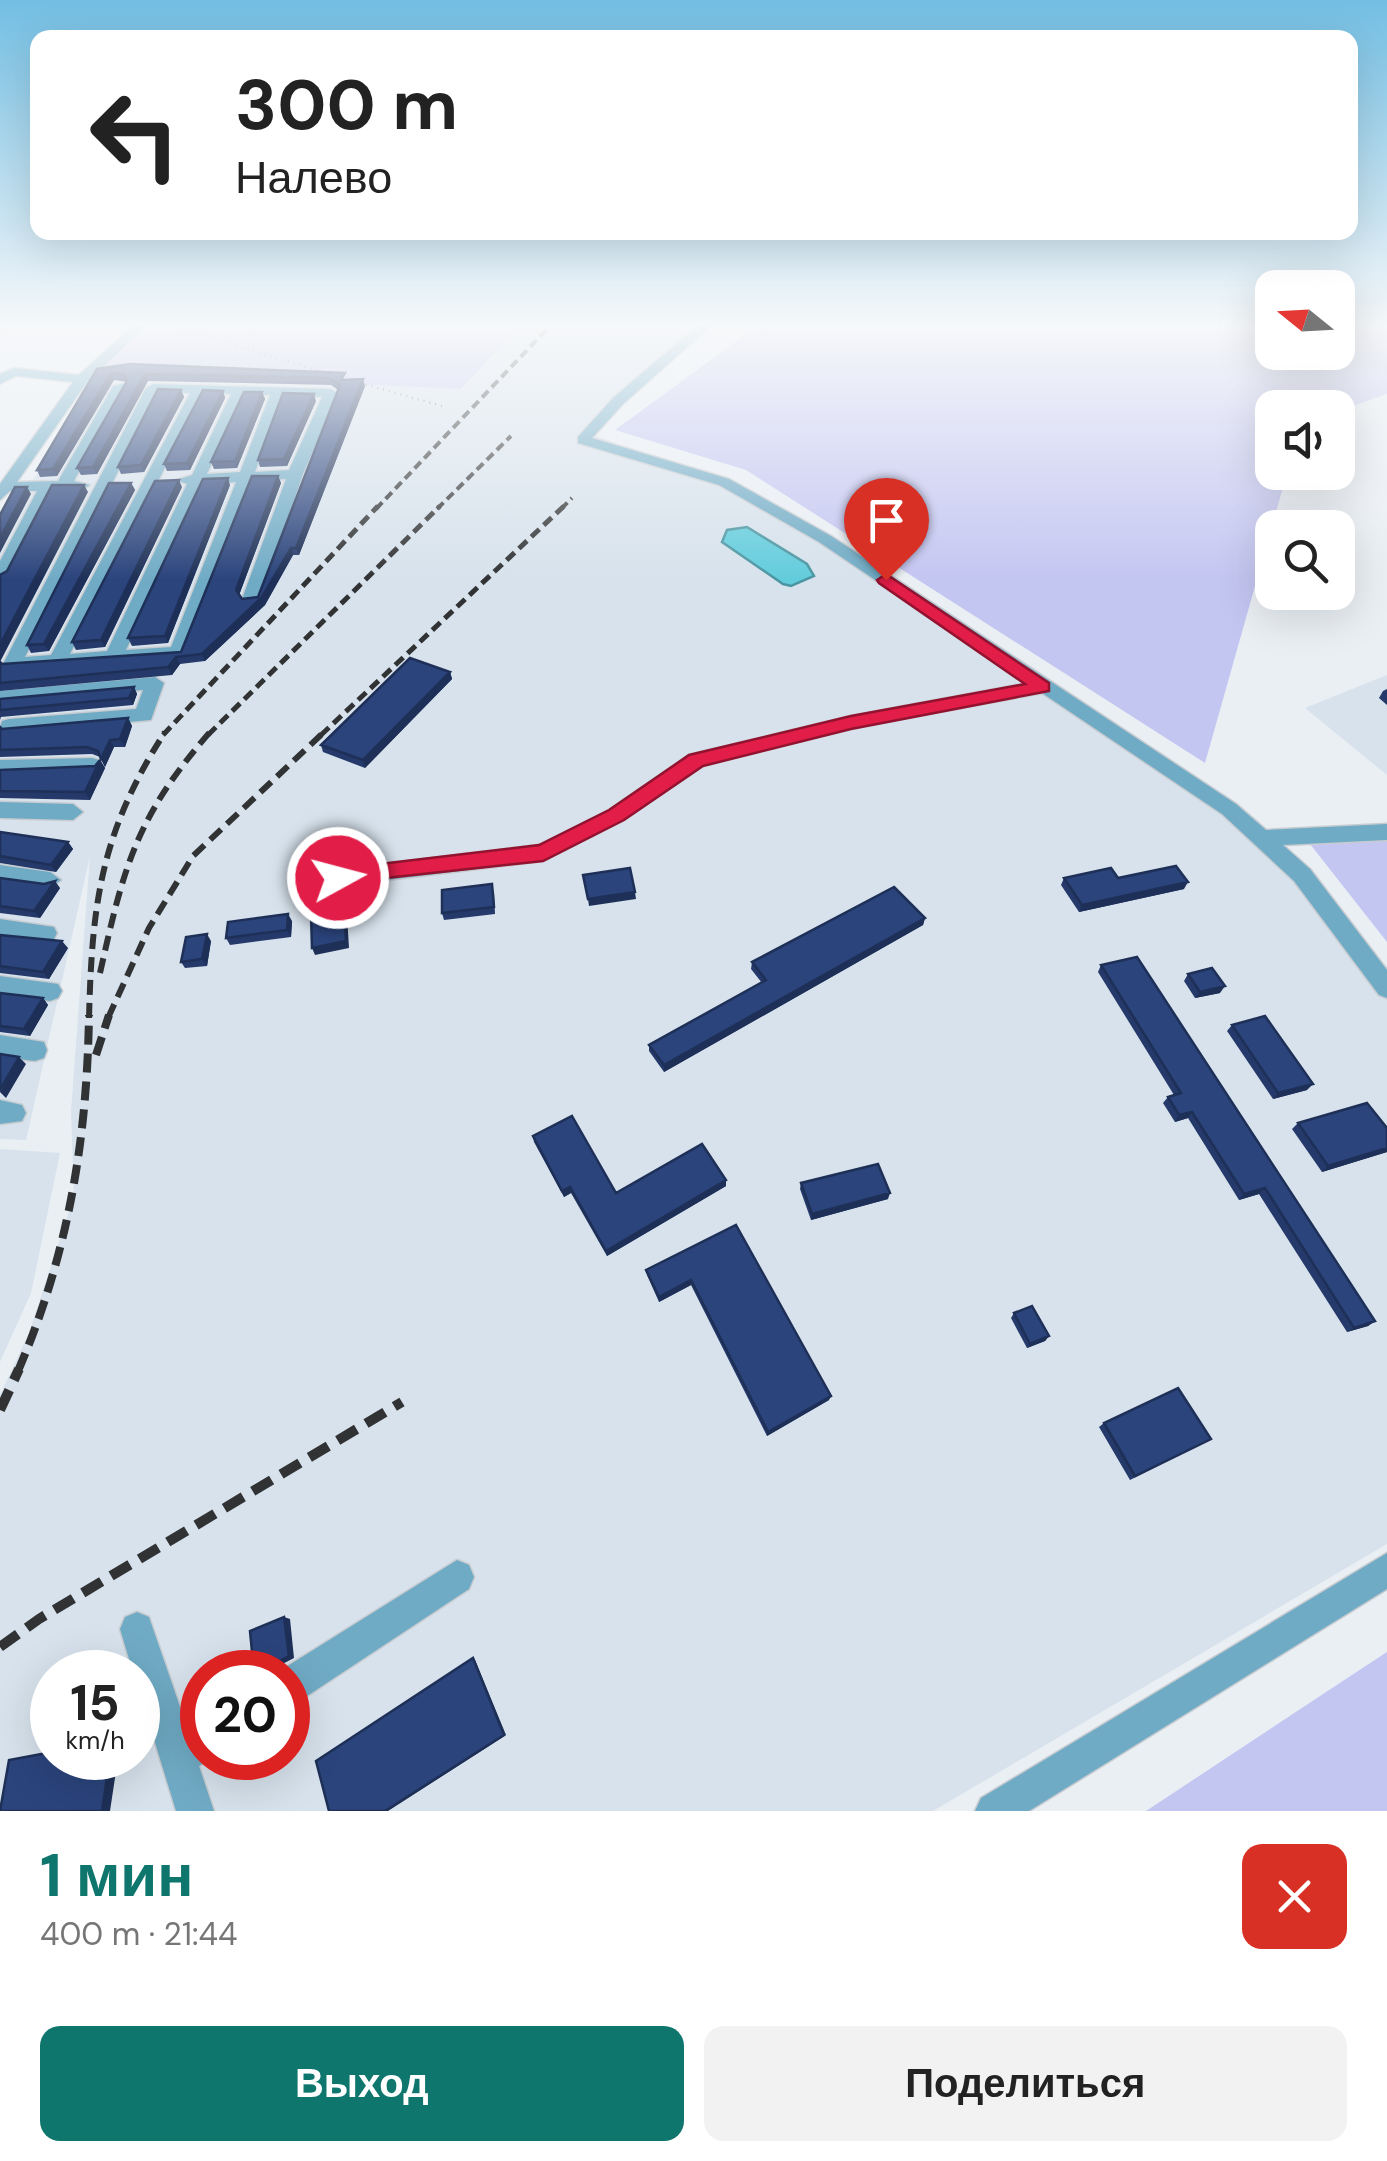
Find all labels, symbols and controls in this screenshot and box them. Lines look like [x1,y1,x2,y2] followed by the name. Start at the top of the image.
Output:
[235,60,458,151] text: 300 m
[70,70,200,200] icon: left
[235,148,392,207] text: Налево
[1255,270,1355,370] north arrow
[1255,270,1355,610] map controls
[1255,390,1355,490] button: sound
[844,478,929,581] pin
[859,493,914,548] icon: arrive
[1255,510,1355,610] button: search
[286,826,390,930] position arrow
[180,1650,310,1780] speed limit sign: 20
[70,1670,120,1736] text: 15
[65,1724,125,1757] text: km/h
[40,1836,193,1915] text: 1 мин
[1242,1844,1347,1949] button: close
[40,1913,237,1955] text: 400 m · 21:44
[40,2026,684,2141] button: Выход
[704,2026,1347,2141] button: Поделиться

